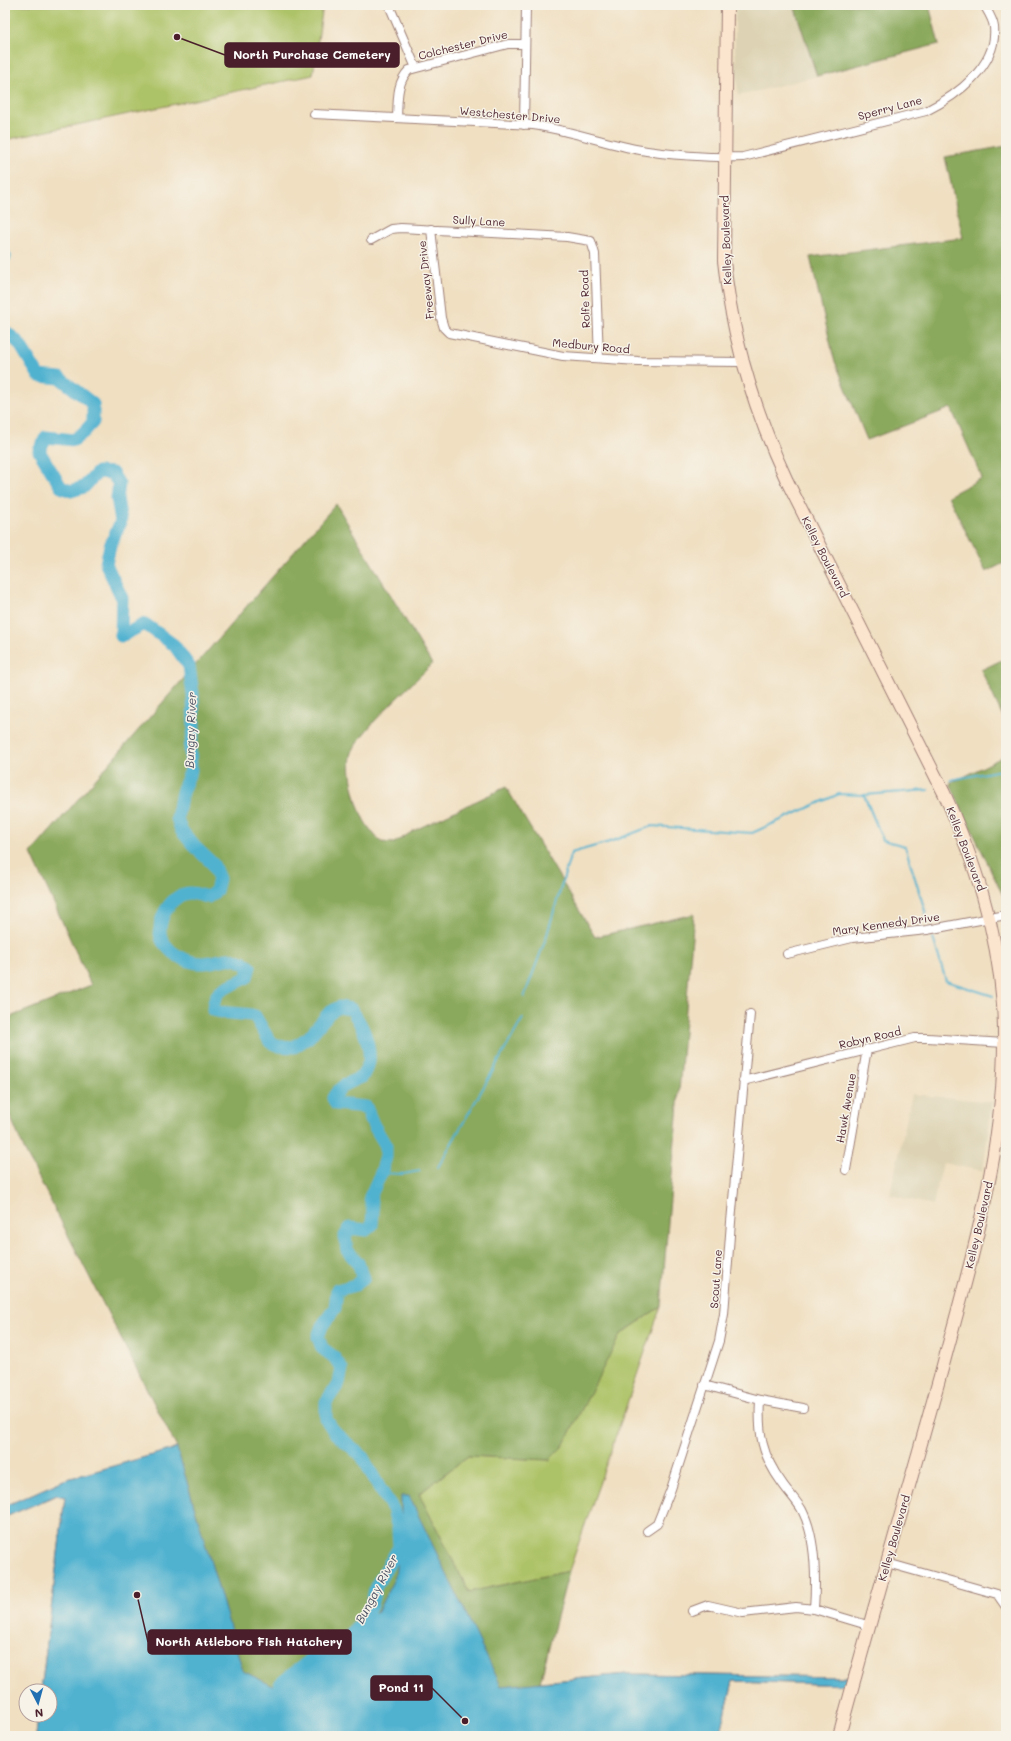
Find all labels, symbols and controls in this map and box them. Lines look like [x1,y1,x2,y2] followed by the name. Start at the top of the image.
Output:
[417,26,509,63] street label: Colchester Drive
[225,43,399,67] callout: North Purchase Cemetery
[233,46,391,62] text: North Purchase Cemetery
[856,92,924,123] street label: Sperry Lane
[459,103,561,126] street label: Westchester Drive
[716,195,735,285] street label: Kelley Boulevard
[452,212,506,229] street label: Sully Lane
[414,240,437,320] street label: Freeway Drive
[576,270,593,328] street label: Rolfe Road
[552,335,630,356] street label: Medbury Road
[799,514,852,600] street label: Kelley Boulevard
[181,692,199,768] water label: Bungay River
[943,805,989,893] street label: Kelley Boulevard
[831,909,941,938] street label: Mary Kennedy Drive
[837,1023,902,1052] street label: Robyn Road
[832,1072,859,1144] street label: Hawk Avenue
[961,1180,996,1270] street label: Kelley Boulevard
[706,1249,725,1309] street label: Scout Lane
[874,1493,913,1583] street label: Kelley Boulevard
[351,1551,401,1626] water label: Bungay River
[148,1630,351,1654] callout: North Attleboro Fish Hatchery
[156,1633,343,1649] text: North Attleboro Fish Hatchery
[371,1676,432,1700] callout: Pond 11
[379,1679,423,1695] text: Pond 11
[18,1683,58,1723] north arrow
[34,1706,44,1721] text: N

